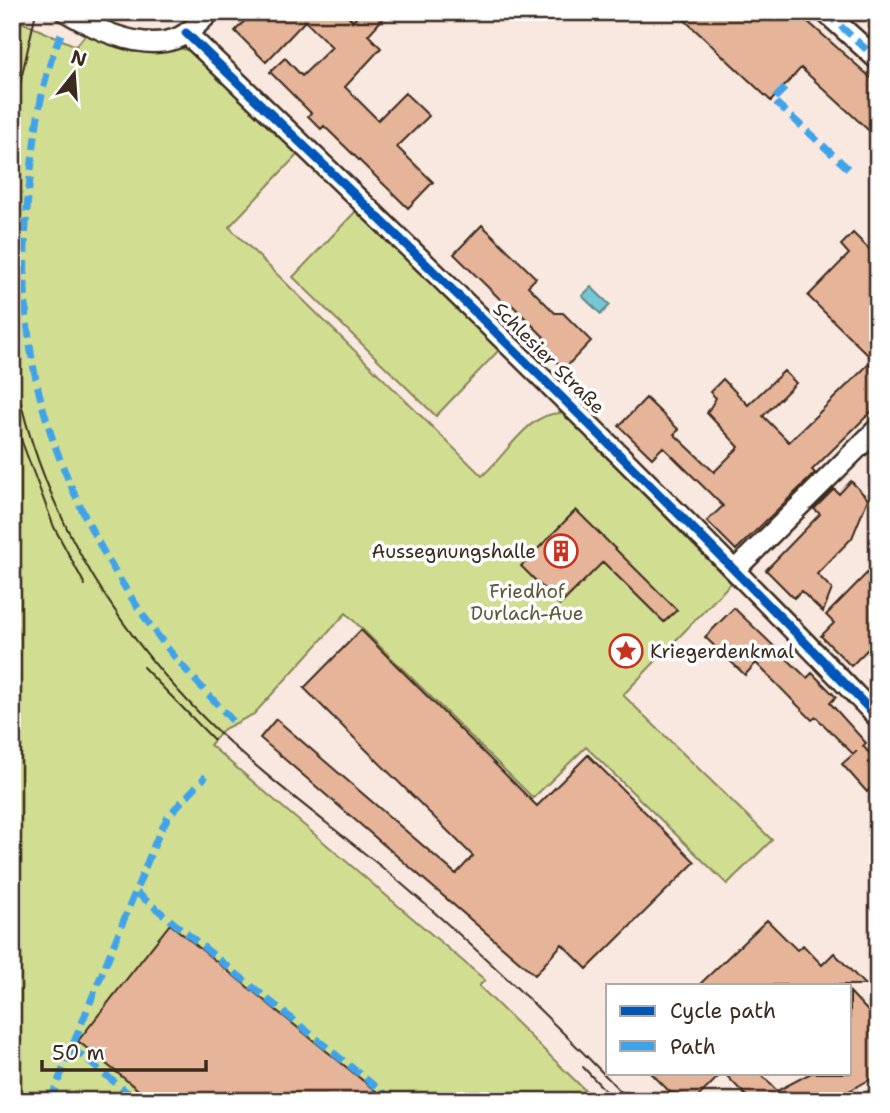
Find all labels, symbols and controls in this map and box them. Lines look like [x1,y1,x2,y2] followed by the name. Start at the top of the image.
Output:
[38,38,108,108] north arrow
[68,44,90,72] text: N
[488,297,610,419] street label: Schlesier Straße
[542,532,580,570] building icon: Aussegnungshalle
[371,539,536,564] place label: Aussegnungshalle
[470,579,584,626] park label: Friedhof Durlach-Aue
[607,632,645,670] place icon: Kriegerdenkmal
[650,639,794,664] place label: Kriegerdenkmal
[606,984,852,1074] legend
[670,997,776,1025] text: Cycle path
[42,1029,206,1073] scale bar
[670,1033,716,1061] text: Path
[52,1039,105,1067] text: 50 m

